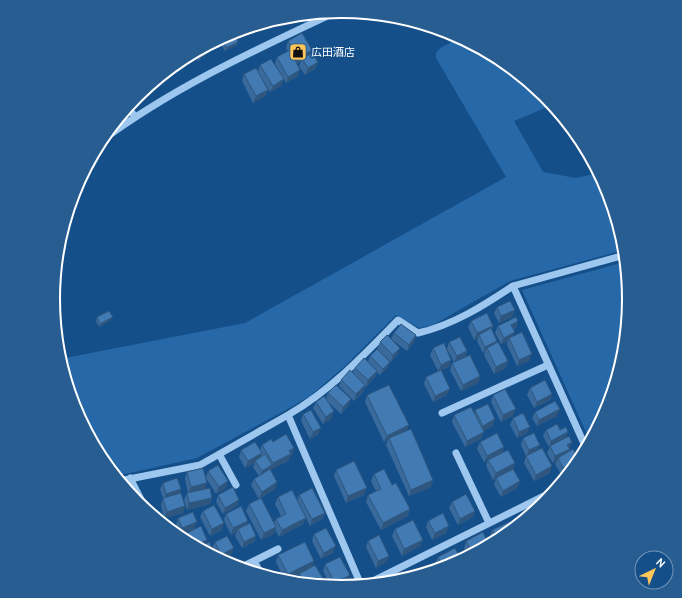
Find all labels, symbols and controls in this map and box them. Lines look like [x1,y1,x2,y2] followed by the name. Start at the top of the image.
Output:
[288,42,308,62] shop icon: 広田酒店
[311,45,355,59] place label: 広田酒店
[634,550,674,590] north arrow
[653,555,668,570] text: N

